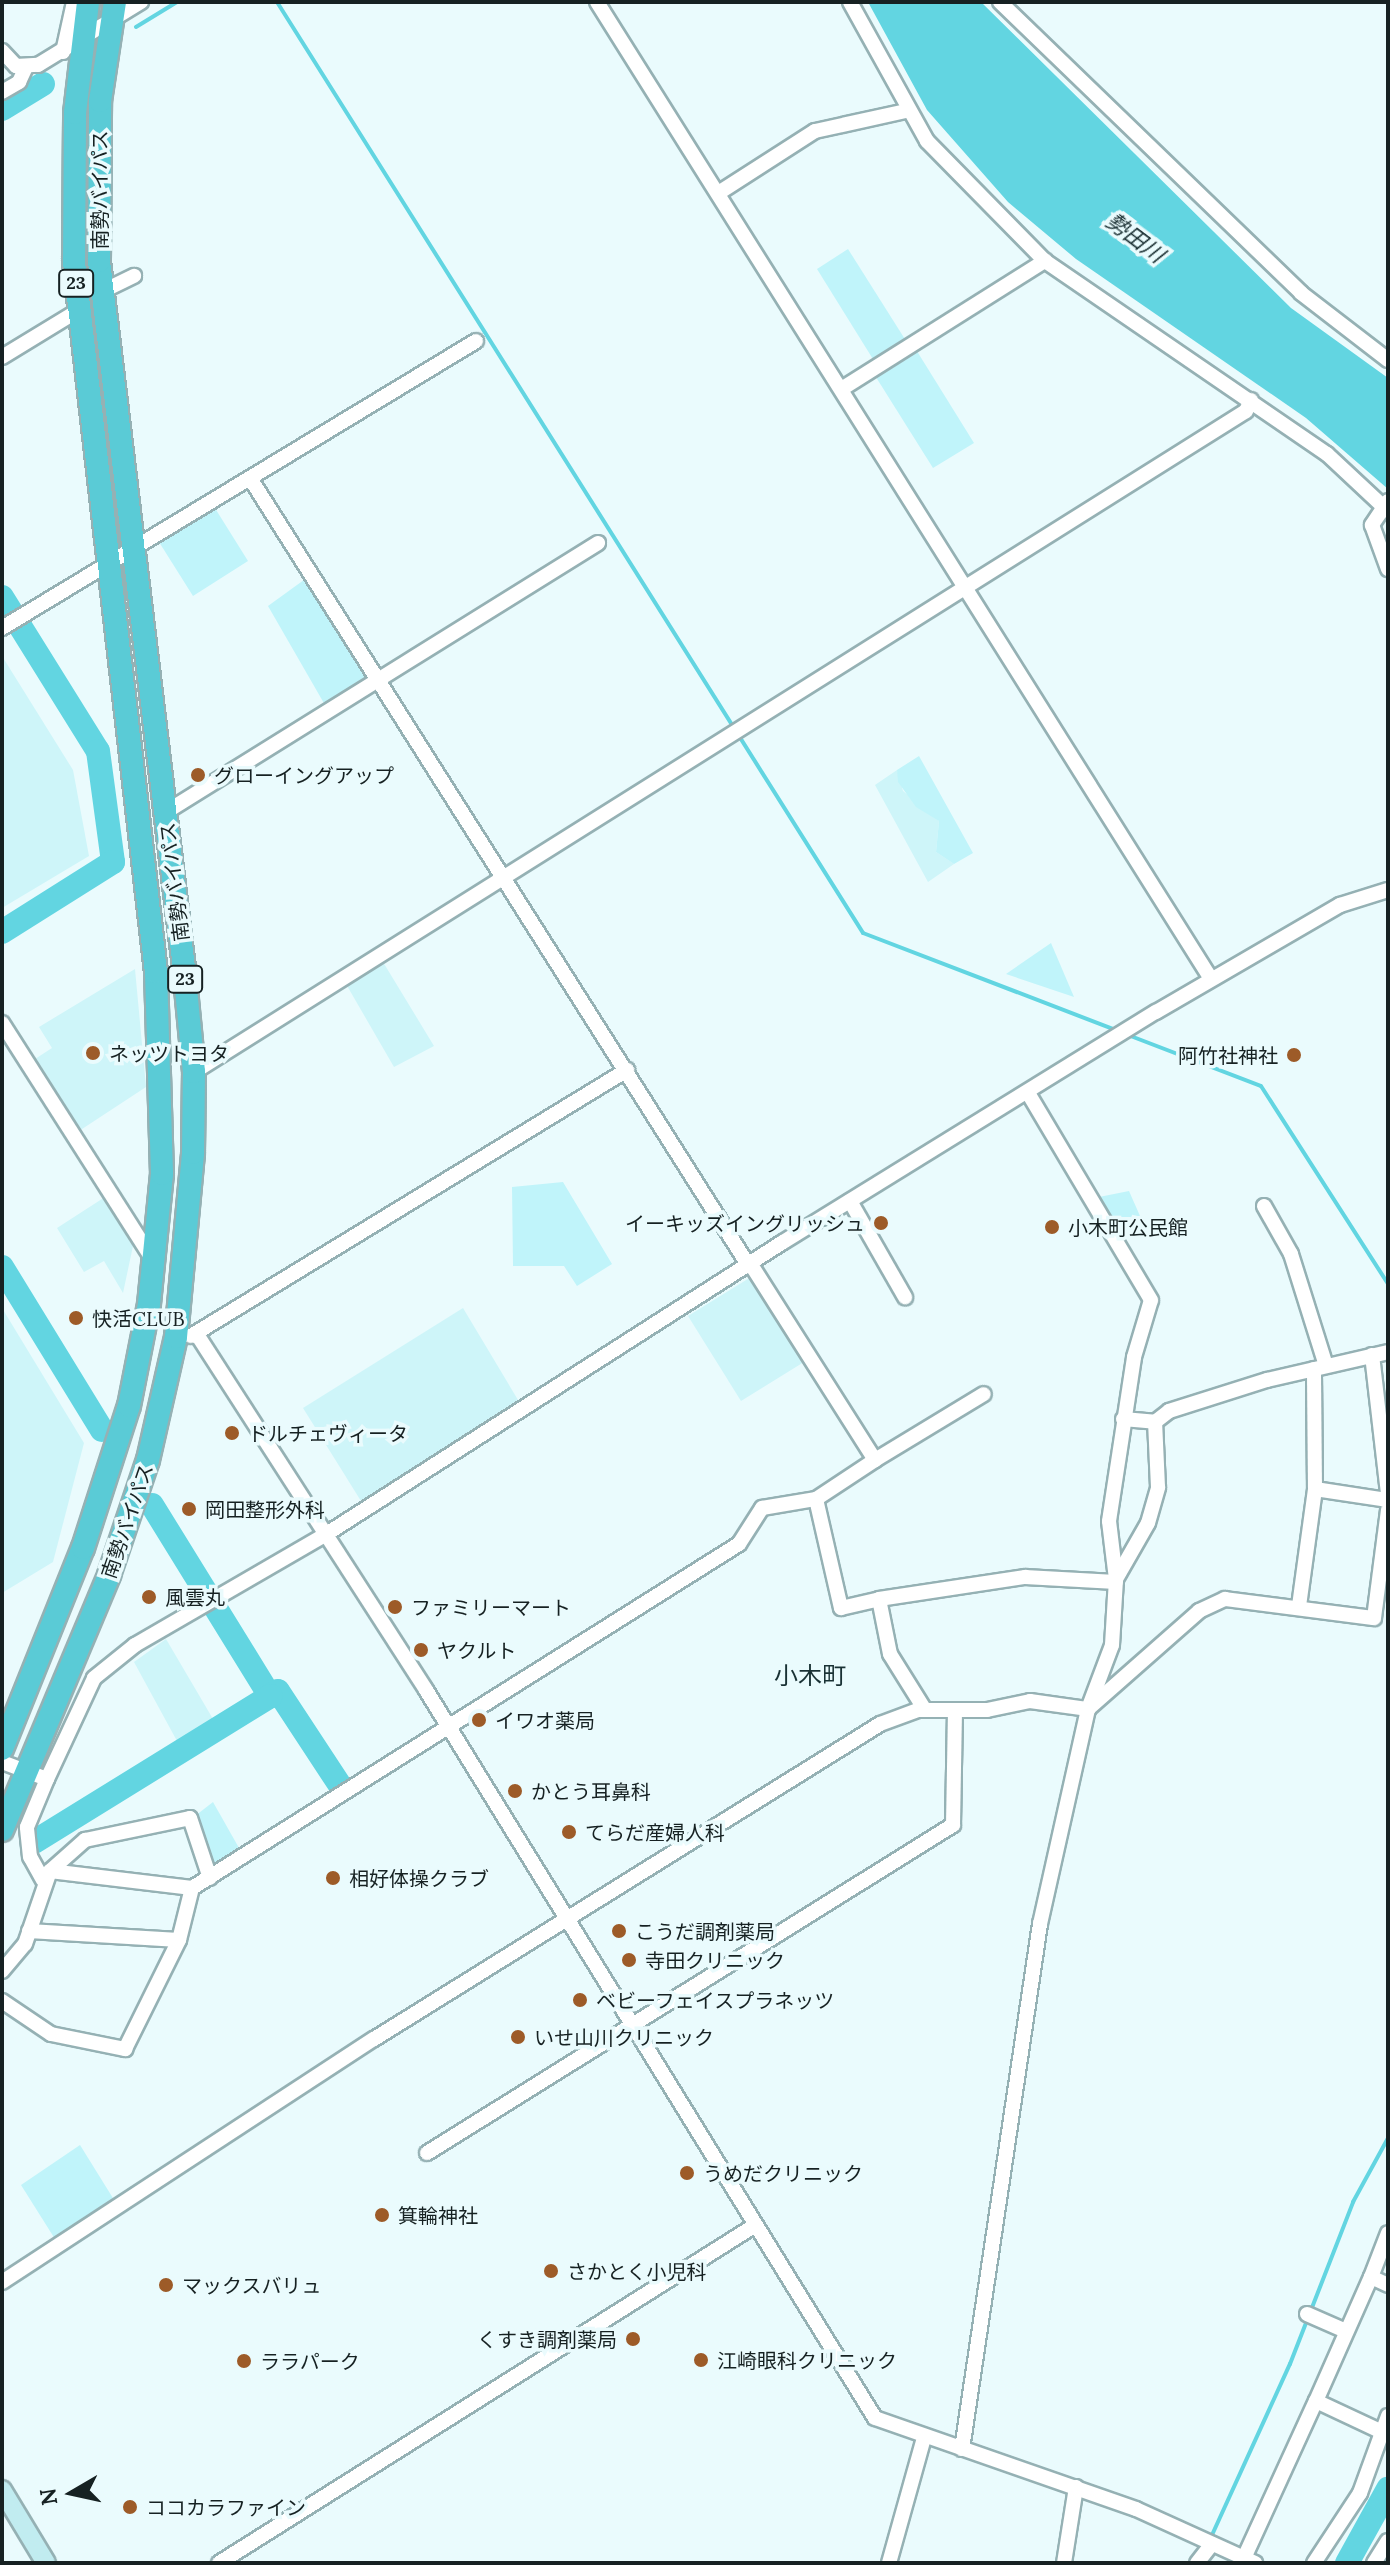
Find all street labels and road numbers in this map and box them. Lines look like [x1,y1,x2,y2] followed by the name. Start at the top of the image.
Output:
[87,130,111,250] street label: 南勢バイパス
[58,269,94,297] road number: 23
[155,821,193,943] street label: 南勢バイパス
[167,965,203,993] road number: 23
[96,1460,158,1582] street label: 南勢バイパス

